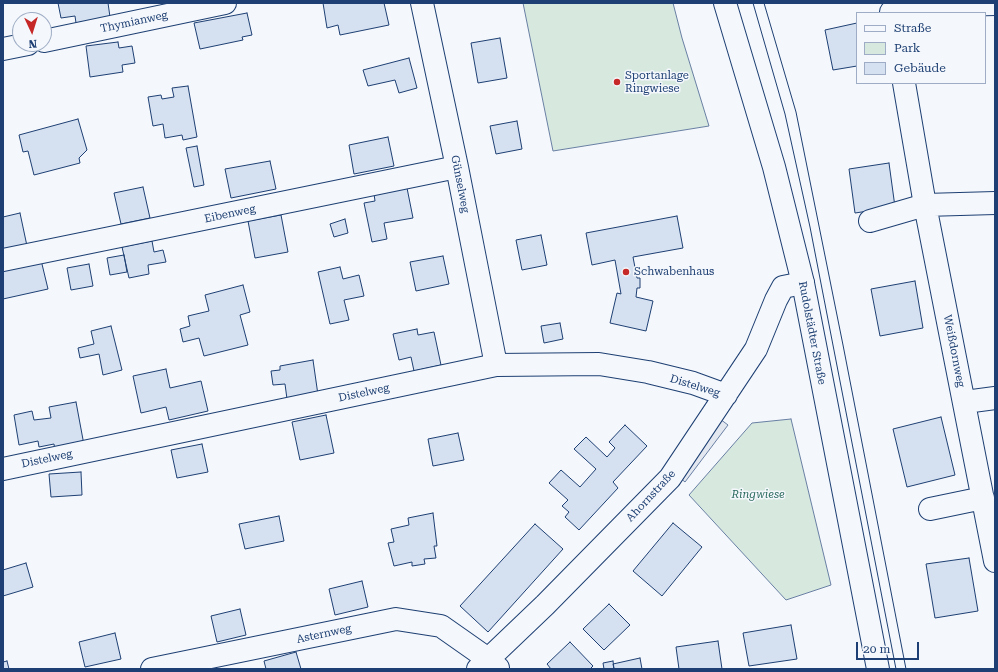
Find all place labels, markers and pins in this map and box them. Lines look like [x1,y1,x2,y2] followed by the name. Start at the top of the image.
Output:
[625,69,689,95] place label: Sportanlage Ringwiese
[612,77,622,87] marker: Sportanlage Ringwiese
[634,265,714,279] place label: Schwabenhaus
[621,267,631,277] marker: Schwabenhaus

